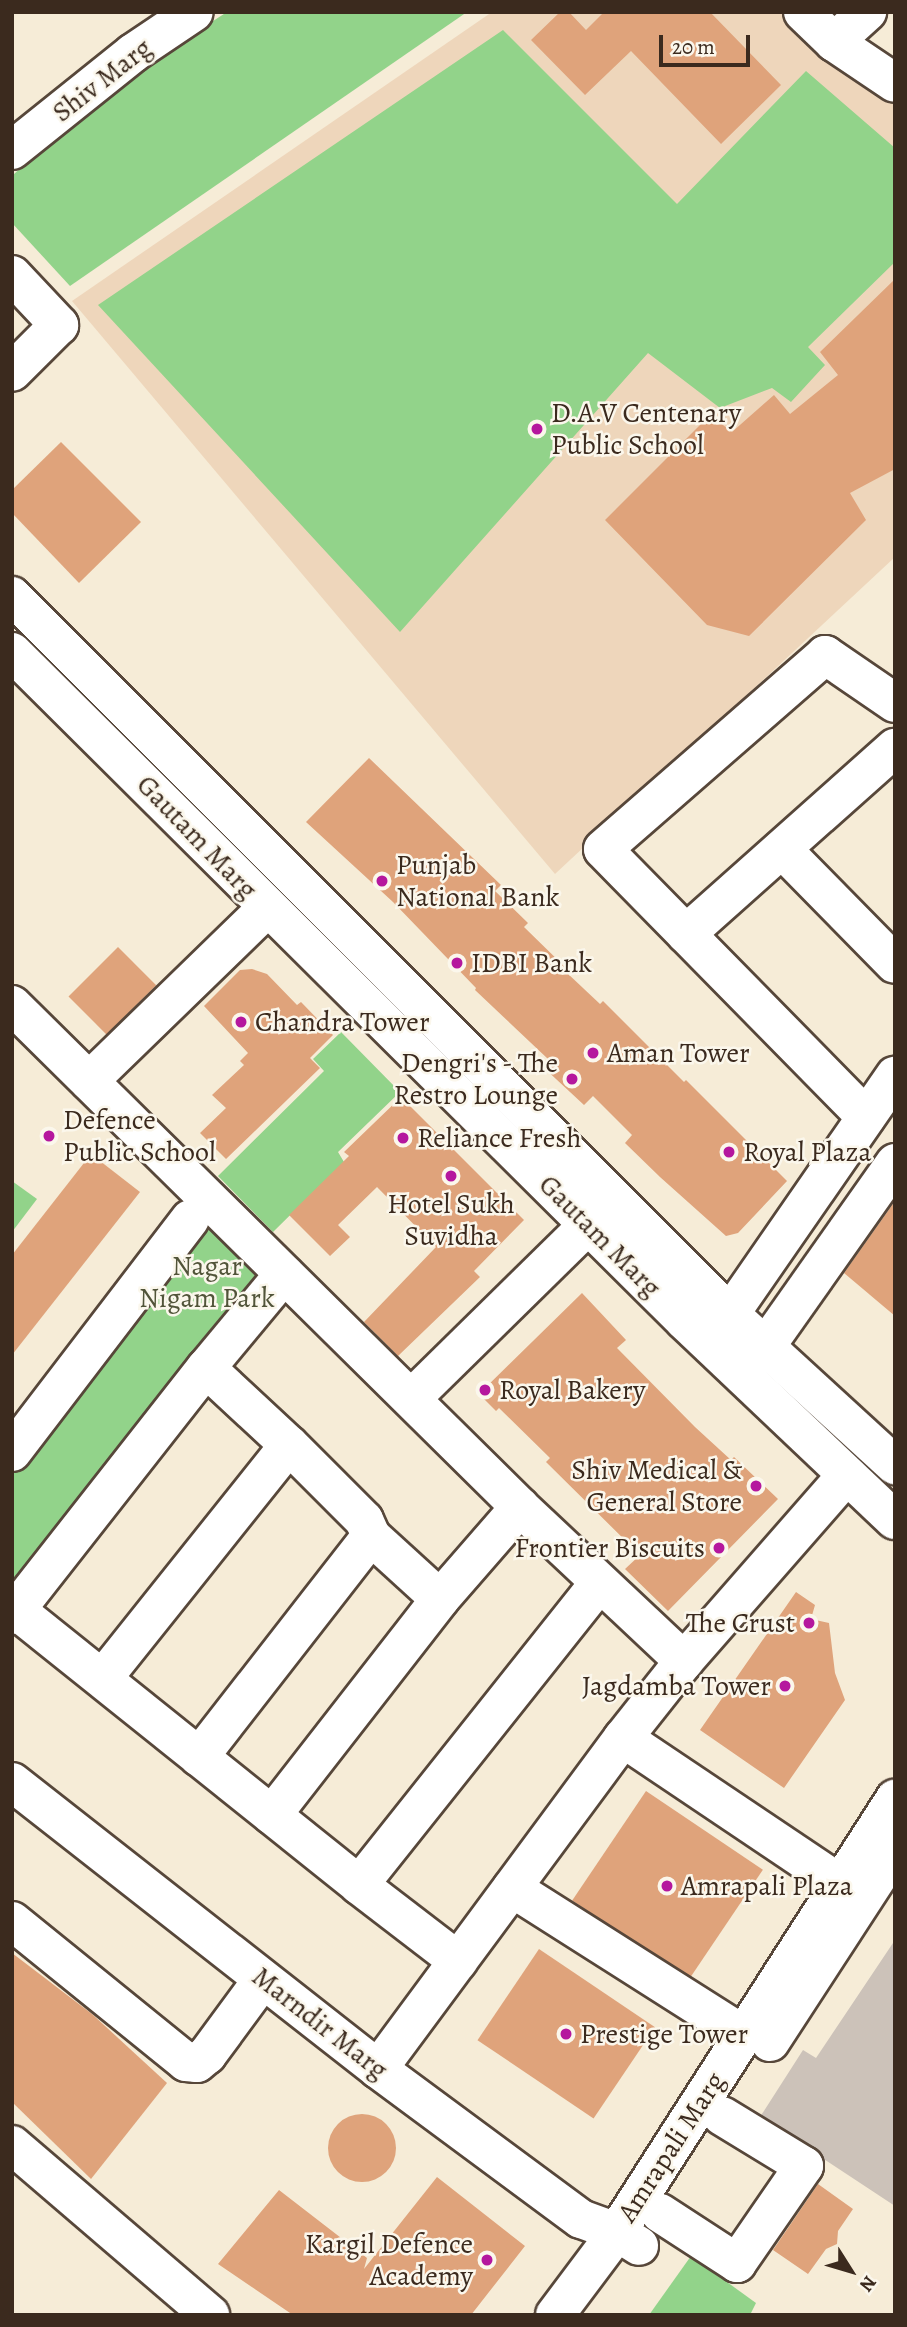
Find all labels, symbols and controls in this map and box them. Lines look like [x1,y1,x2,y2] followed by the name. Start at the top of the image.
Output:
[662,21,753,65] scale bar
[46,31,158,129] street label: Shiv Marg
[672,33,715,61] text: 20 m
[551,396,741,462] place label: D.A.V Centenary Public School
[529,421,545,437] marker: D.A.V Centenary Public School
[130,768,264,906] street label: Gautam Marg
[396,848,559,914] place label: Punjab National Bank
[374,873,390,889] marker: Punjab National Bank
[471,946,592,980] place label: IDBI Bank
[449,955,465,971] marker: IDBI Bank
[255,1005,430,1039] place label: Chandra Tower
[233,1014,249,1030] marker: Chandra Tower
[607,1036,750,1070] place label: Aman Tower
[585,1045,601,1061] marker: Aman Tower
[394,1046,558,1112] place label: Dengri's - The Restro Lounge
[564,1071,580,1087] marker: Dengri's - The Restro Lounge
[63,1103,216,1169] place label: Defence Public School
[417,1121,581,1155] place label: Reliance Fresh
[41,1128,57,1144] marker: Defence Public School
[395,1130,411,1146] marker: Reliance Fresh
[743,1135,871,1169] place label: Royal Plaza
[721,1144,737,1160] marker: Royal Plaza
[443,1168,459,1184] marker: Hotel Sukh Suvidha
[532,1168,668,1304] street label: Gautam Marg
[387,1187,515,1253] place label: Hotel Sukh Suvidha
[139,1249,275,1315] park label: Nagar Nigam Park
[499,1373,646,1407] place label: Royal Bakery
[477,1382,493,1398] marker: Royal Bakery
[571,1453,742,1519] place label: Shiv Medical & General Store
[748,1478,764,1494] marker: Shiv Medical & General Store
[515,1531,705,1565] place label: Frontier Biscuits
[711,1540,727,1556] marker: Frontier Biscuits
[686,1606,795,1640] place label: The Crust
[801,1615,817,1631] marker: The Crust
[582,1669,771,1703] place label: Jagdamba Tower
[777,1678,793,1694] marker: Jagdamba Tower
[681,1869,853,1903] place label: Amrapali Plaza
[659,1878,675,1894] marker: Amrapali Plaza
[245,1960,395,2086] street label: Marndir Marg
[580,2017,748,2051] place label: Prestige Tower
[558,2026,574,2042] marker: Prestige Tower
[610,2066,732,2228] street label: Amrapali Marg
[305,2227,473,2293] place label: Kargil Defence Academy
[816,2236,886,2306] north arrow
[479,2252,495,2268] marker: Kargil Defence Academy
[853,2270,882,2297] text: N

